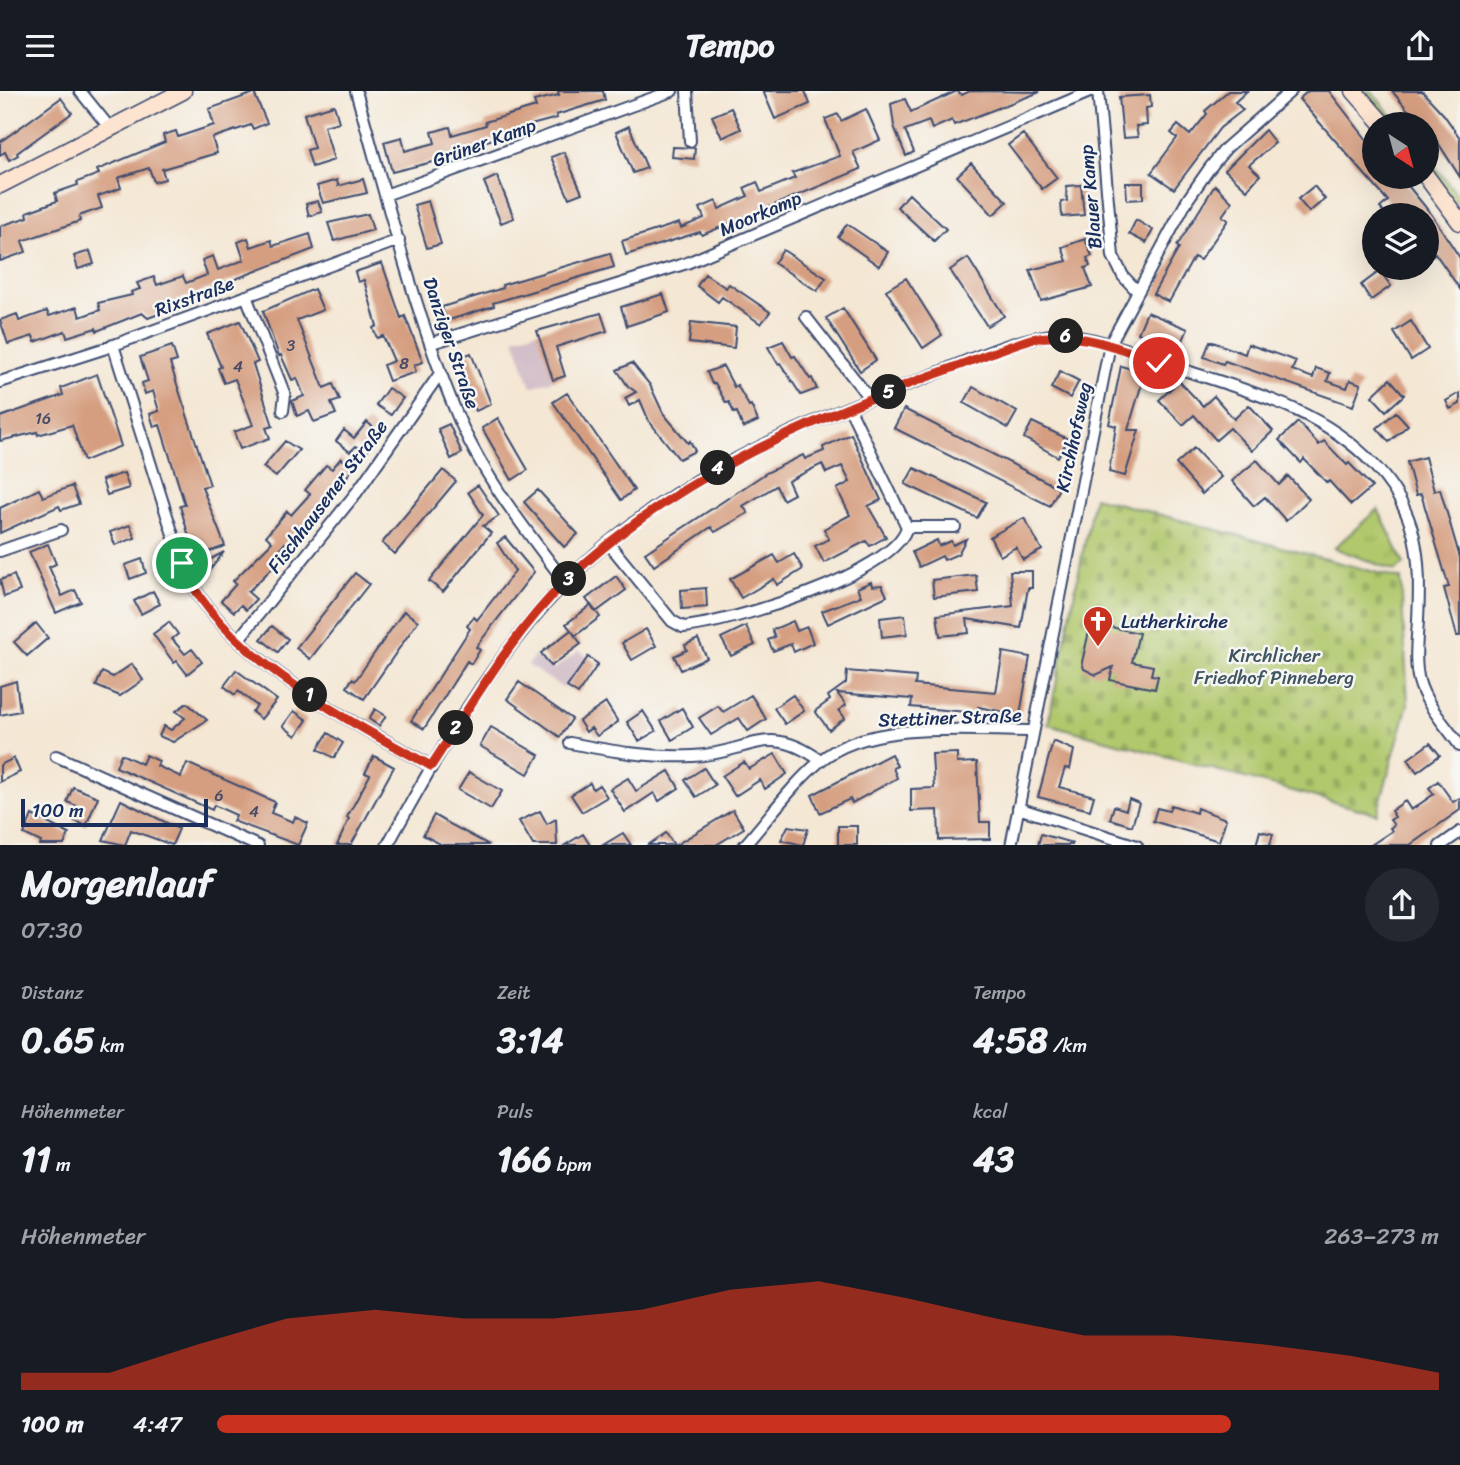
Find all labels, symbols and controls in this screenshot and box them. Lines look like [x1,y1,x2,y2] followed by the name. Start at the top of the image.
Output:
[685,17,775,74] text: Tempo
[21,27,59,65] icon: menu
[1401,27,1439,65] icon: share
[428,108,541,176] street label: Grüner Kamp
[1362,112,1438,189] north arrow
[1362,112,1439,280] map controls
[1069,143,1111,251] street label: Blauer Kamp
[714,181,807,246] street label: Moorkamp
[1362,203,1439,280] button: layers
[150,267,239,326] street label: Rixstraße
[414,273,490,414] street label: Danziger Straße
[1048,319,1084,353] pin: 6
[1060,319,1071,352] text: 6
[287,331,296,360] house number: 3
[1129,333,1189,393] pin
[1140,344,1178,382] icon: check
[399,349,409,378] house number: 8
[233,352,243,381] house number: 4
[872,375,906,409] pin: 5
[883,375,894,408] text: 5
[1046,379,1101,495] street label: Kirchhofsweg
[35,404,51,433] house number: 16
[258,412,396,580] street label: Fischhausener Straße
[700,451,736,485] pin: 4
[712,451,723,484] text: 4
[152,533,212,593] pin
[163,544,201,582] icon: arrive
[552,561,586,596] pin: 3
[563,562,574,595] text: 3
[1081,604,1115,648] church icon: Lutherkirche
[1121,605,1228,638] place label: Lutherkirche
[1194,639,1354,694] park label: Kirchlicher Friedhof Pinneberg
[292,677,328,713] pin: 1
[305,678,314,711] text: 1
[878,698,1023,736] street label: Stettiner Straße
[438,711,474,745] pin: 2
[450,711,461,744] text: 2
[214,781,224,810] house number: 6
[32,794,84,827] text: 100 m
[21,797,208,828] scale bar
[249,797,259,826] house number: 4
[21,850,213,917] text: Morgenlauf
[1365,868,1439,942] button: share
[21,910,83,951] text: 07:30
[21,976,84,1009] text: Distanz
[497,976,531,1009] text: Zeit
[973,976,1026,1009] text: Tempo
[21,1009,95,1071] text: 0.65
[497,1009,564,1071] text: 3:14
[973,1009,1048,1071] text: 4:58
[95,1029,125,1062] text: km
[1048,1029,1087,1062] text: /km
[21,1095,124,1128] text: Höhenmeter
[497,1095,533,1128] text: Puls
[973,1095,1008,1128] text: kcal
[21,1128,51,1190] text: 11
[497,1128,552,1190] text: 166
[973,1128,1014,1190] text: 43
[51,1148,71,1181] text: m
[552,1148,592,1181] text: bpm
[21,1216,145,1257] text: Höhenmeter
[1324,1216,1439,1257] text: 263–273 m
[21,1404,84,1445] text: 100 m
[133,1404,182,1445] text: 4:47

